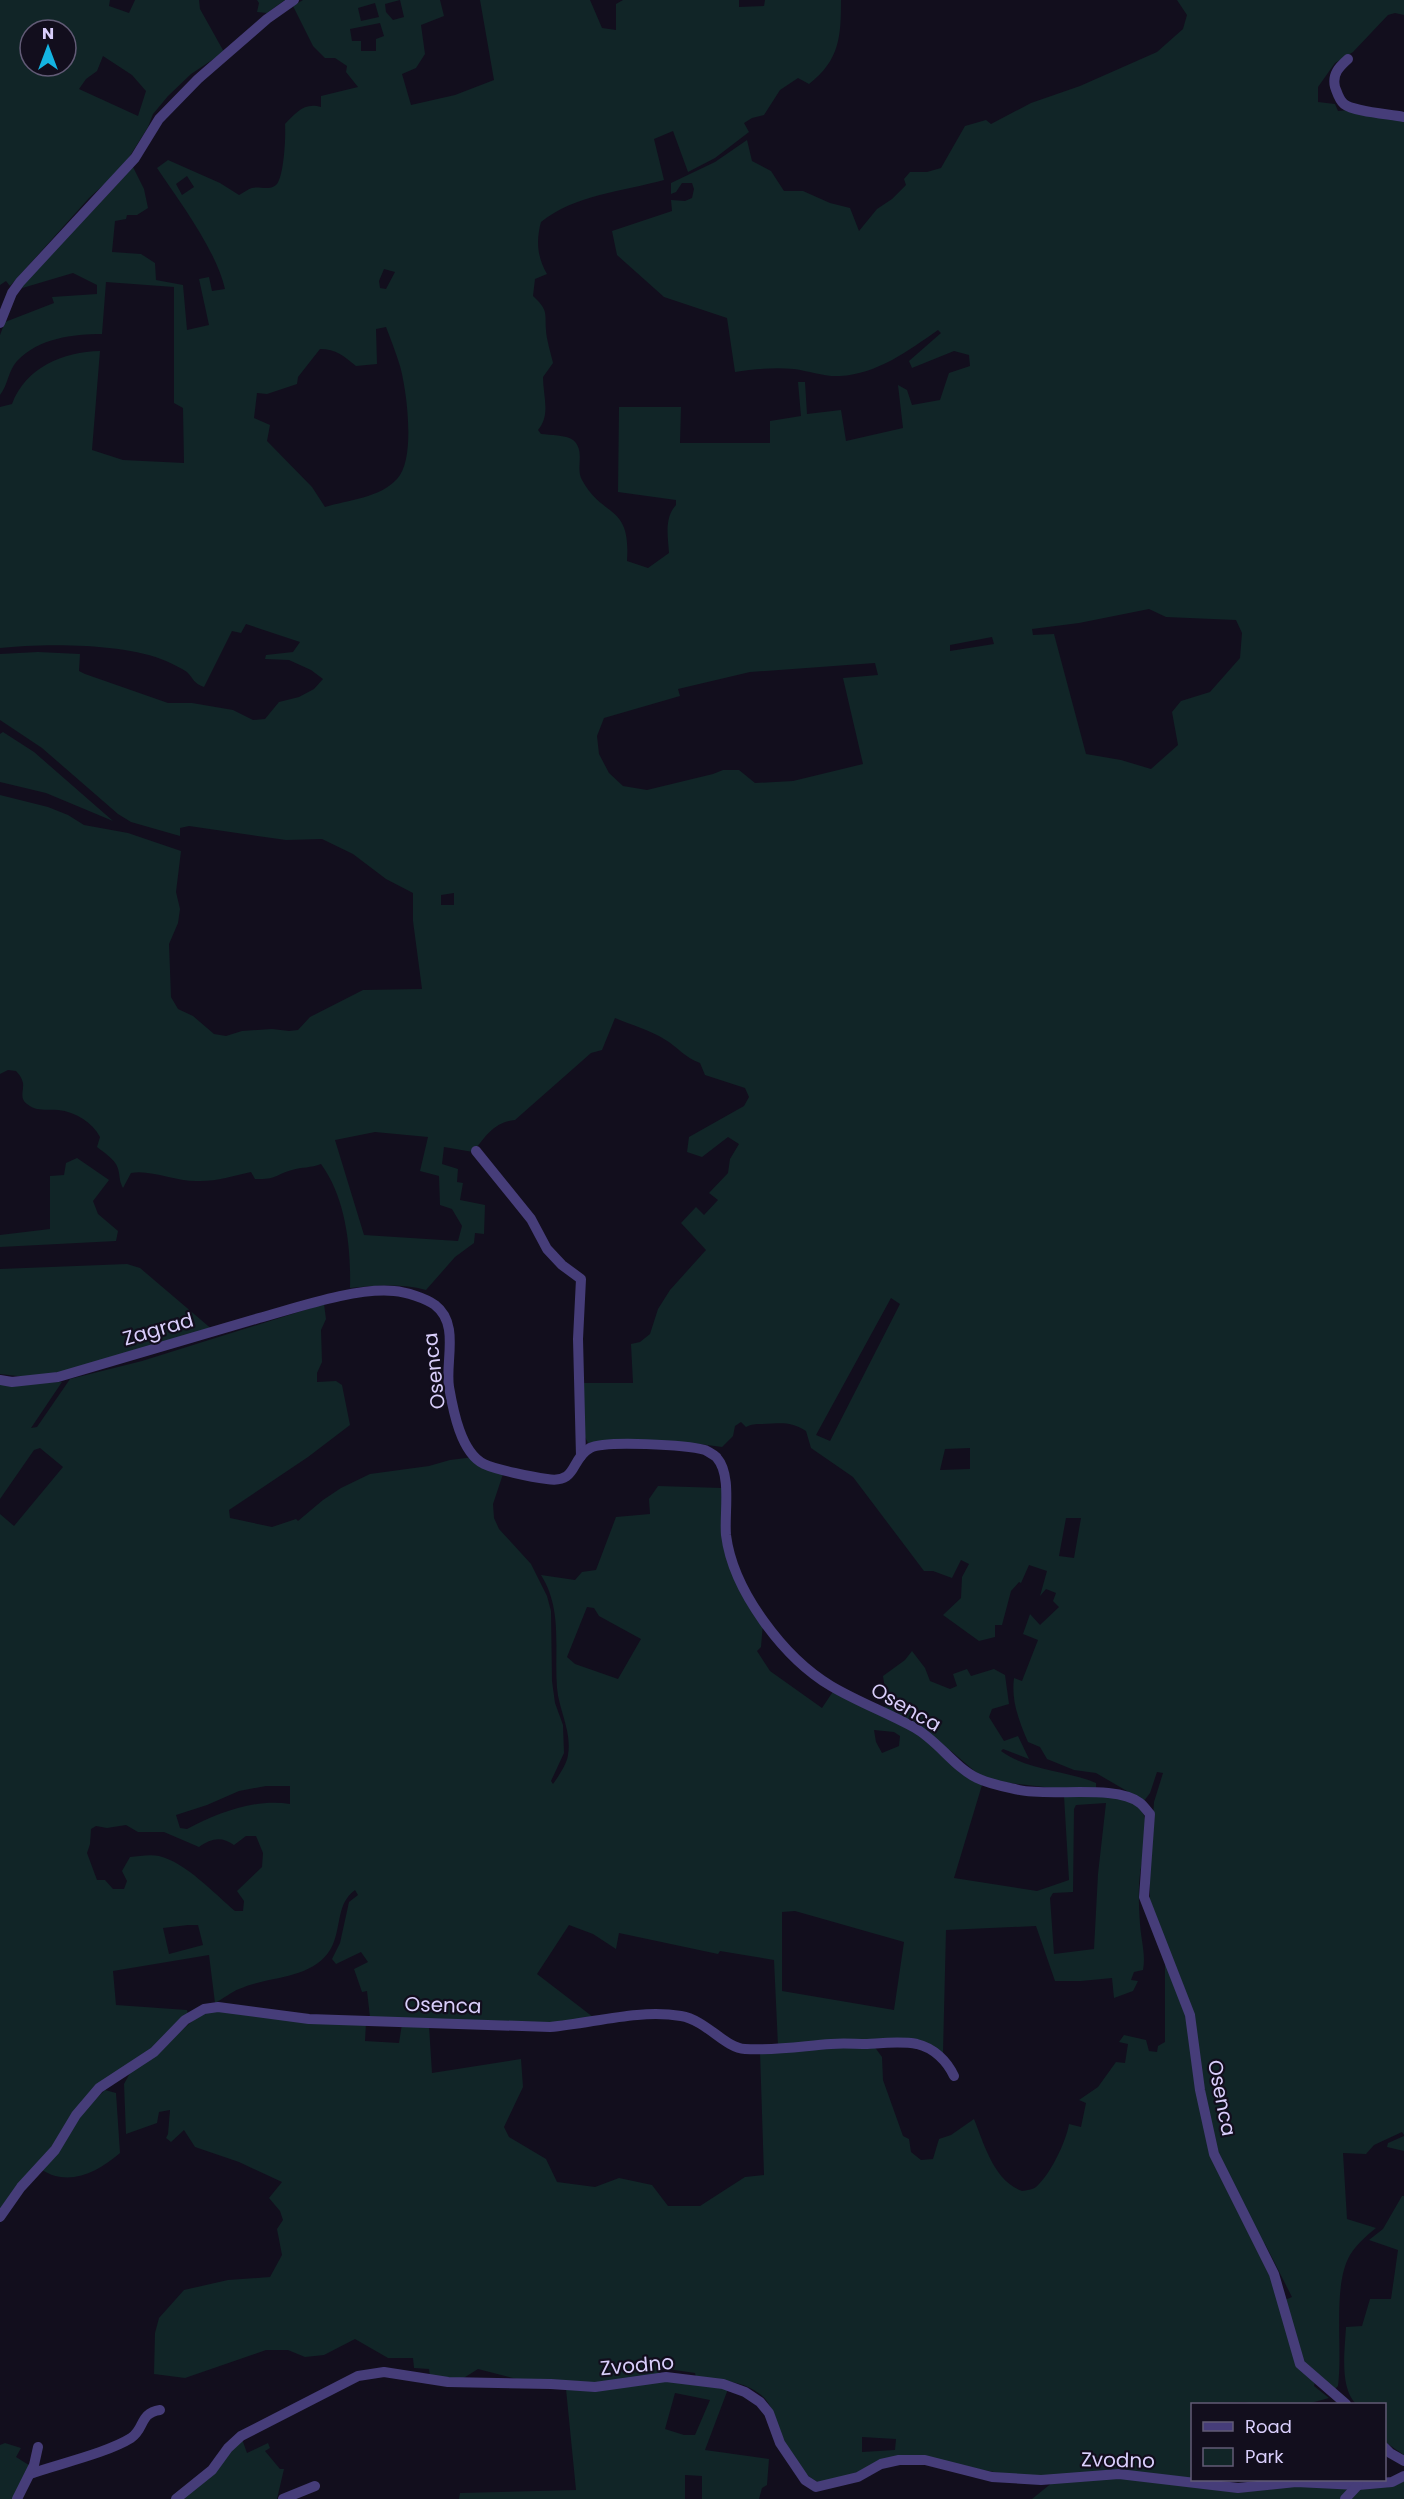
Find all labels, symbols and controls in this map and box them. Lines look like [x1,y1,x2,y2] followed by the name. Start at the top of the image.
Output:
[18,18,78,78] north arrow
[42,22,54,45] text: N
[119,1306,197,1352] street label: Zagrad
[416,1331,452,1411] street label: Osenca
[866,1676,946,1738] street label: Osenca
[404,1990,482,2020] street label: Osenca
[1201,2058,1243,2138] street label: Osenca
[599,2348,675,2382] street label: Zvodno
[1191,2403,1386,2481] legend
[1245,2414,1292,2439] text: Road
[1245,2444,1284,2469] text: Park
[1081,2445,1155,2475] street label: Zvodno

